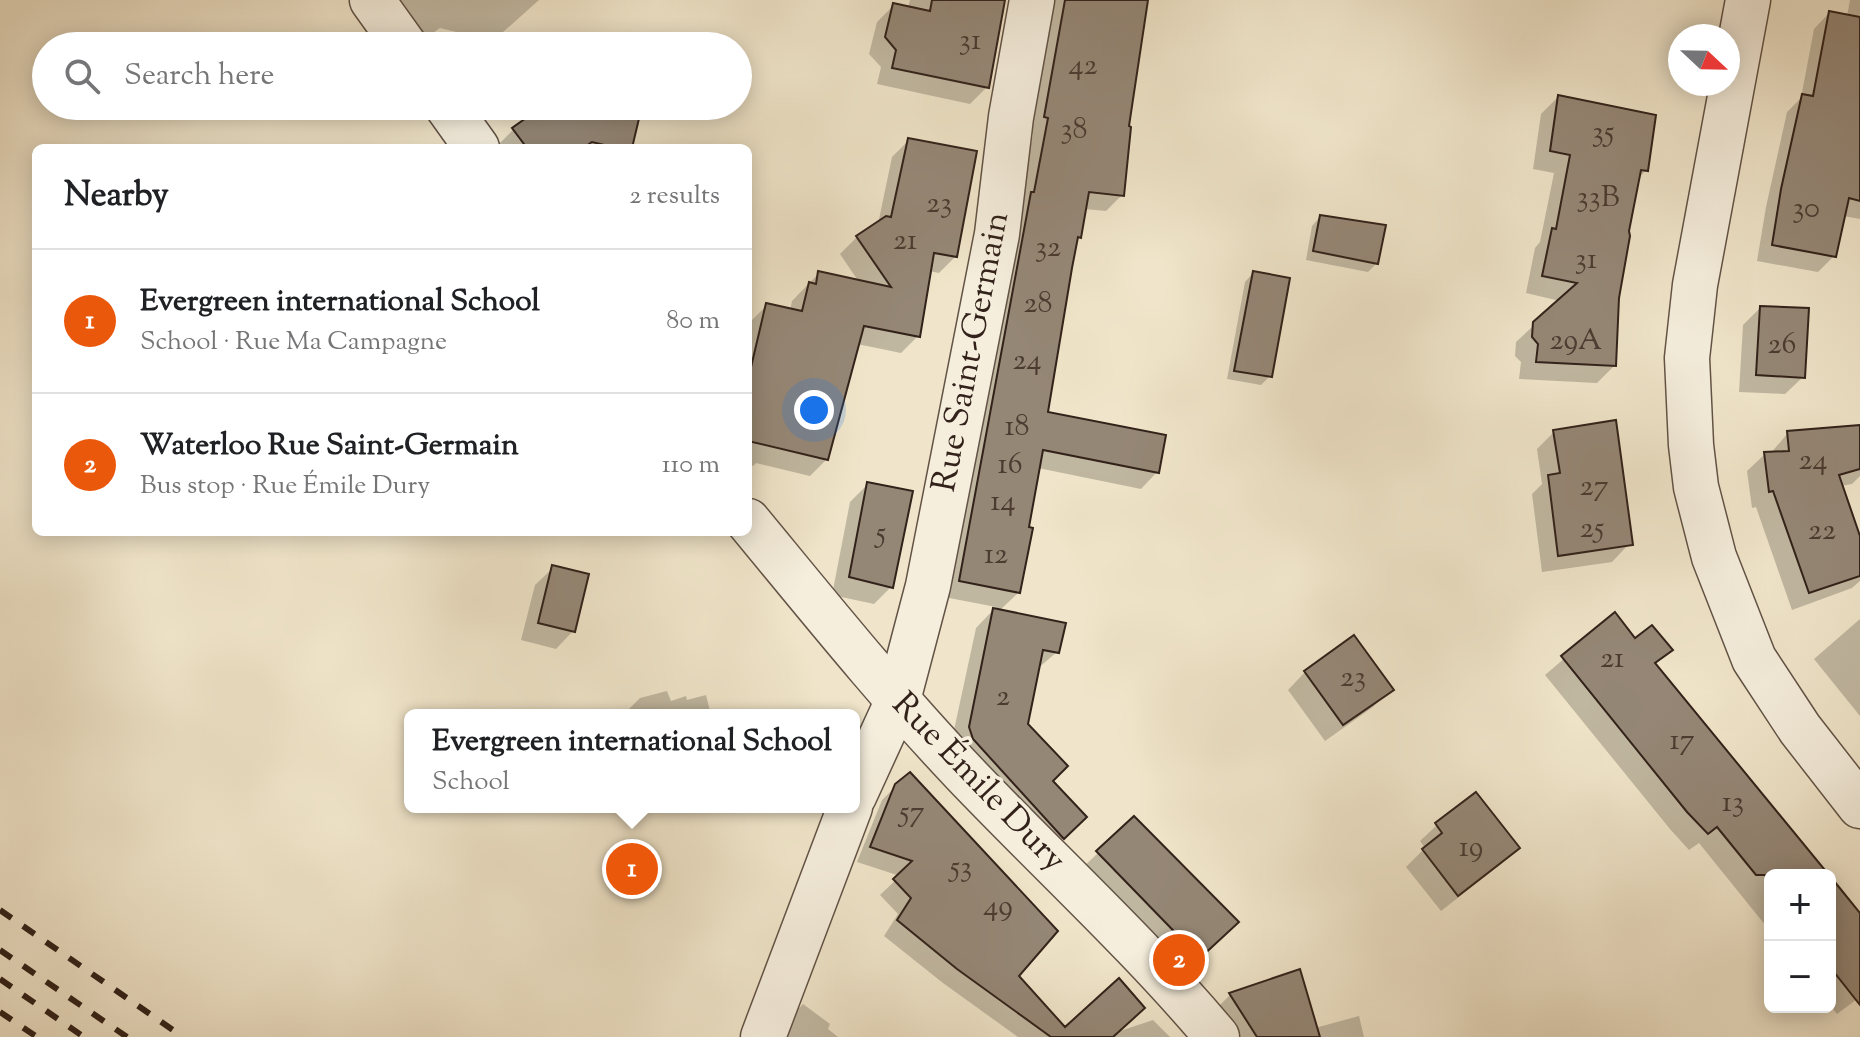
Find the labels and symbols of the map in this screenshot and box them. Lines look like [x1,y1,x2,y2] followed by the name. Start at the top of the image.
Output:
[959,20,981,63] house number: 31
[1668,24,1740,96] north arrow
[1068,45,1098,88] house number: 42
[1060,109,1088,152] house number: 38
[1592,112,1614,155] house number: 35
[1576,177,1620,220] house number: 33B
[926,183,952,226] house number: 23
[1792,188,1820,231] house number: 30
[921,208,1023,496] street label: Rue Saint-Germain
[893,220,917,263] house number: 21
[1035,227,1061,270] house number: 32
[1575,239,1597,282] house number: 31
[1023,283,1053,326] house number: 28
[1550,320,1602,363] house number: 29A
[1768,324,1796,367] house number: 26
[1012,340,1042,383] house number: 24
[794,390,834,430] your location
[1004,406,1030,449] house number: 18
[1798,440,1828,483] house number: 24
[997,444,1023,487] house number: 16
[1579,466,1609,509] house number: 27
[990,481,1016,524] house number: 14
[1580,508,1604,551] house number: 25
[1808,510,1836,553] house number: 22
[874,513,886,556] house number: 5
[984,534,1008,577] house number: 12
[1600,638,1624,681] house number: 21
[1340,657,1366,700] house number: 23
[996,676,1010,719] house number: 2
[880,682,1077,884] street label: Rue Émile Dury
[1669,720,1695,763] house number: 17
[1722,782,1744,825] house number: 13
[897,792,925,835] house number: 57
[1459,827,1483,870] house number: 19
[606,839,658,899] pin: 1
[948,847,972,890] house number: 53
[983,886,1013,929] house number: 49
[1153,930,1205,990] pin: 2

